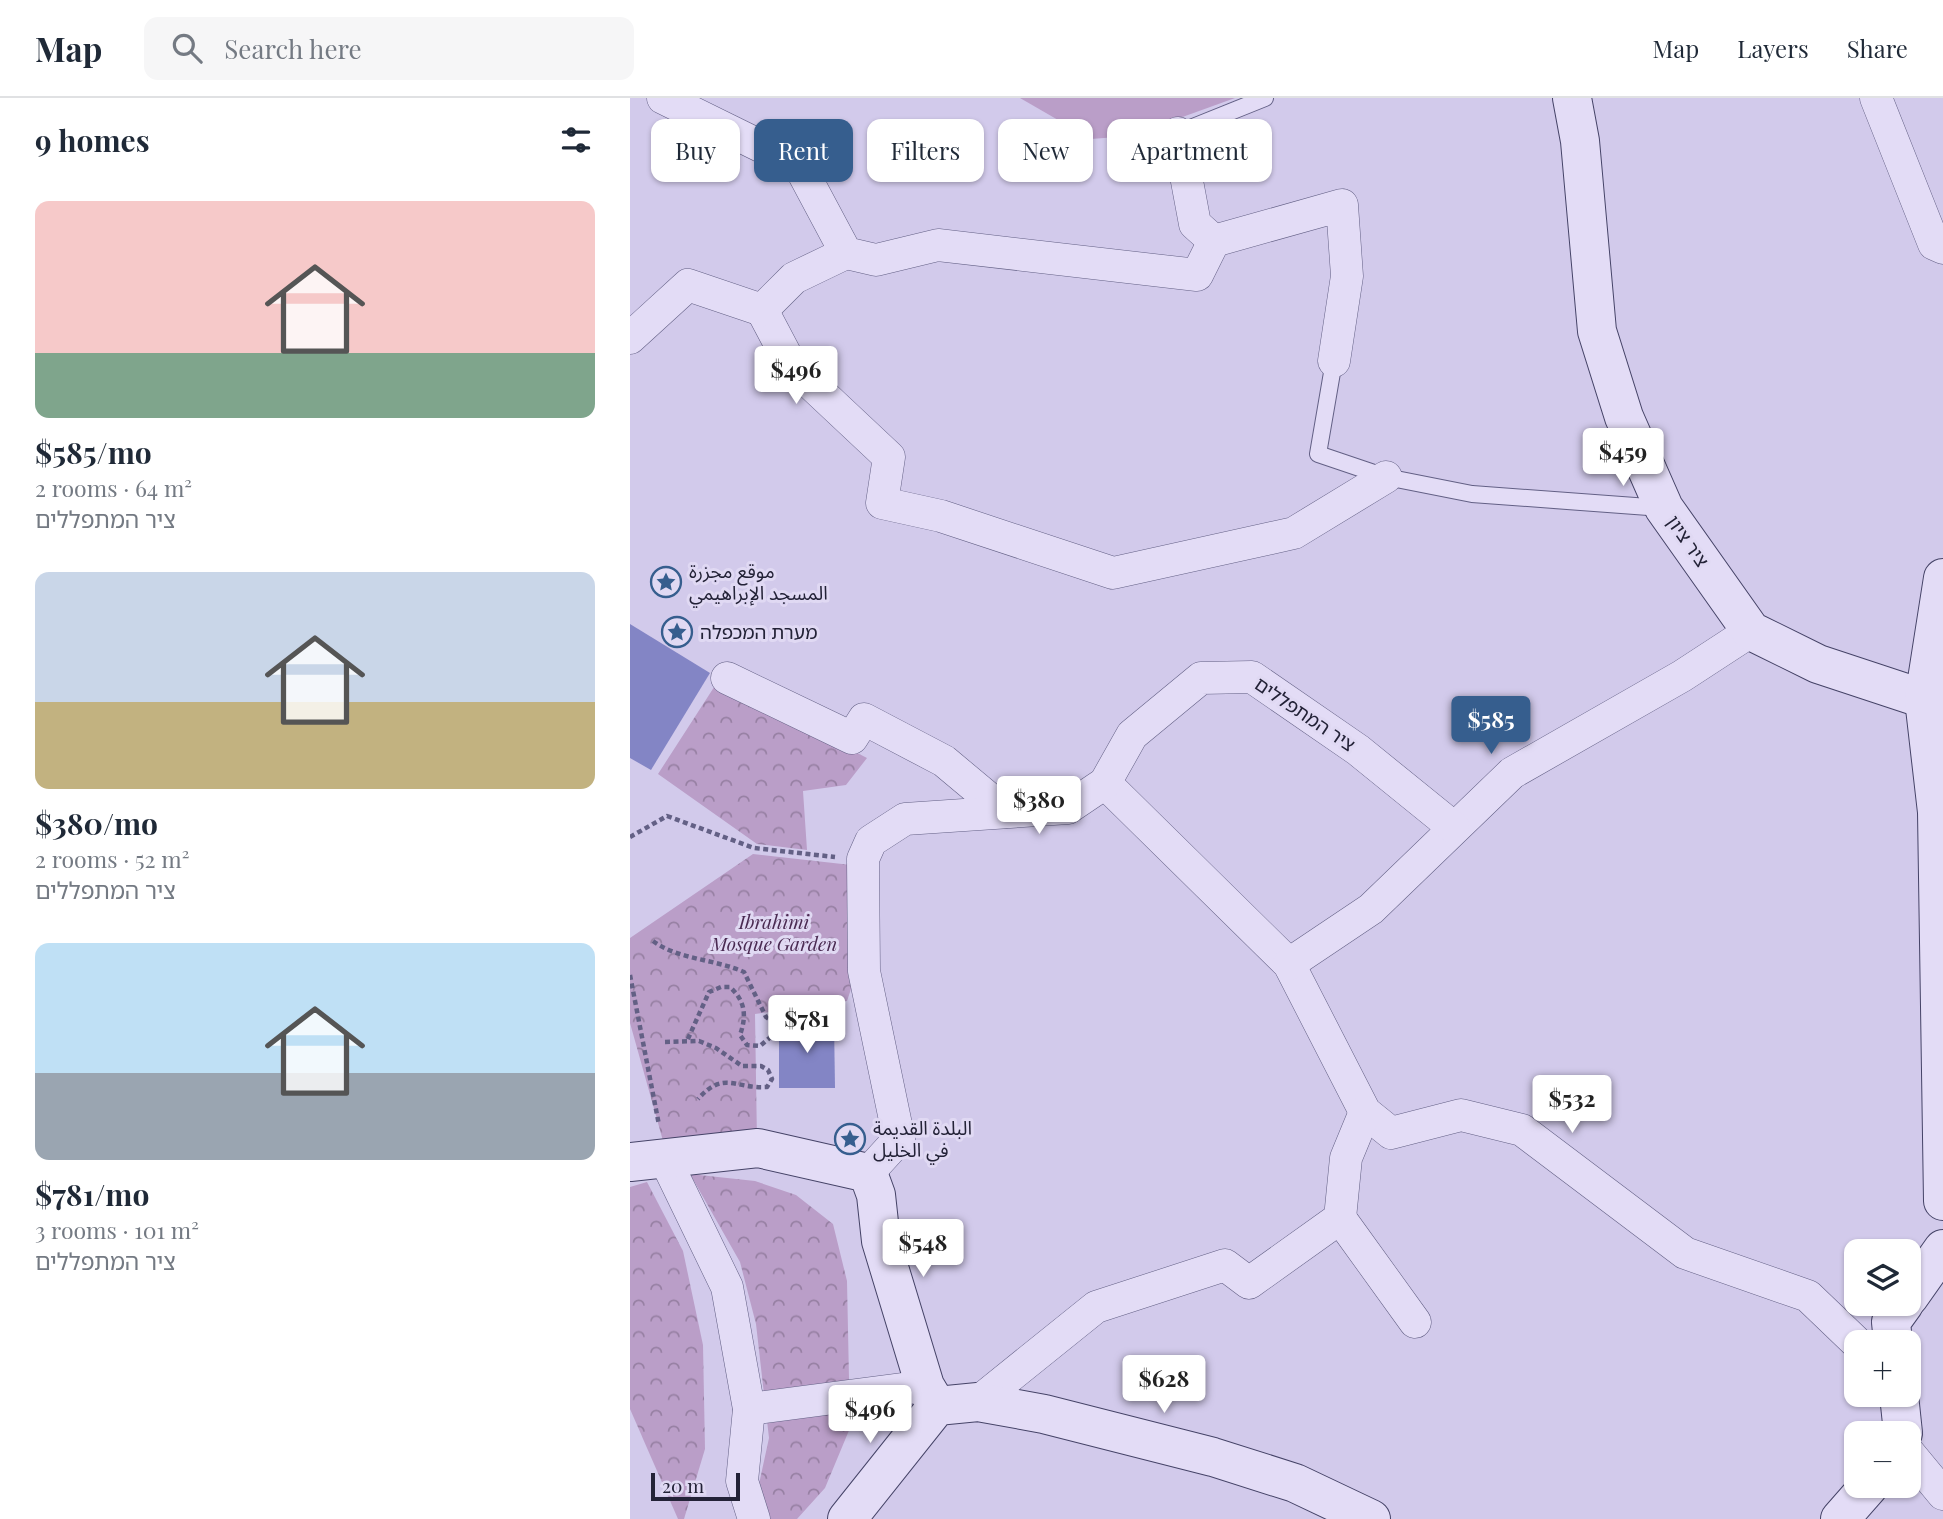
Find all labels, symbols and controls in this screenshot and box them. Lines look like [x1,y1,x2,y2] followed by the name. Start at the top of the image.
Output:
[144,17,634,80] search box
[35,26,102,70] text: Map
[168,29,206,67] icon: search
[224,31,362,66] text: Search here
[1653,32,1699,64] text: Map
[1737,32,1809,64] text: Layers
[1847,32,1908,64] text: Share
[651,119,740,182] chip: Buy
[754,119,853,182] chip: Rent
[867,119,984,182] chip: Filters
[998,119,1093,182] chip: New
[1107,119,1272,182] chip: Apartment
[35,120,150,160] text: 9 homes
[557,121,595,159] icon: filters
[252,246,378,372] icon: home
[755,346,837,406] pin: $496
[771,353,821,384] text: $496
[1582,428,1664,488] pin: $459
[35,432,152,472] text: $585/mo
[1599,435,1647,466] text: $459
[35,472,192,503] text: 2 rooms · 64 m²
[35,503,176,534] text: ציר המתפללים
[1662,509,1716,572] street label: ציר ציון
[689,557,828,608] place label: موقع مجزرة المسجد الإبراهيمي
[649,565,683,599] place icon: موقع مجزرة المسجد الإبراهيمي
[660,615,694,649] place icon: מערת המכפלה
[252,617,378,743] icon: home
[700,618,818,644] place label: מערת המכפלה
[1250,670,1361,756] street label: ציר המתפללים
[1450,696,1532,756] pin: $585
[1467,703,1515,734] text: $585
[998,776,1080,836] pin: $380
[1013,783,1065,814] text: $380
[35,803,158,843] text: $380/mo
[35,843,189,874] text: 2 rooms · 52 m²
[35,874,176,905] text: ציר המתפללים
[710,908,837,956] park label: Ibrahimi Mosque Garden
[252,988,378,1114] icon: home
[766,996,848,1055] pin: $781
[784,1002,830,1033] text: $781
[1531,1076,1613,1135] pin: $532
[1548,1082,1596,1113] text: $532
[873,1114,972,1165] place label: البلدة القديمة في الخليل
[833,1122,867,1156] place icon: البلدة القديمة في الخليل
[35,1174,149,1214] text: $781/mo
[35,1214,199,1245] text: 3 rooms · 101 m²
[882,1220,964,1279] pin: $548
[899,1226,947,1257] text: $548
[1844,1239,1921,1498] map controls
[1844,1239,1921,1316] button: layers
[35,1245,176,1276] text: ציר המתפללים
[1844,1330,1921,1407] button: +
[1123,1356,1205,1415] pin: $628
[1138,1362,1190,1393] text: $628
[829,1386,911,1445] pin: $496
[845,1392,895,1423] text: $496
[1844,1421,1921,1498] button: −
[651,1470,740,1502] scale bar
[662,1472,704,1498] text: 20 m

